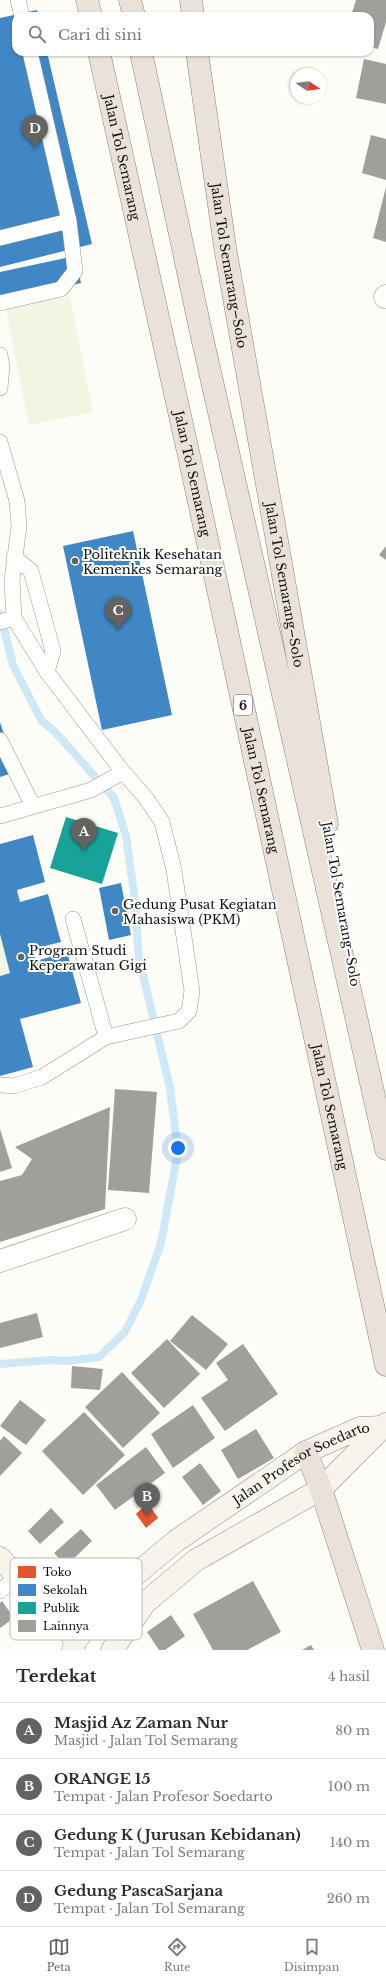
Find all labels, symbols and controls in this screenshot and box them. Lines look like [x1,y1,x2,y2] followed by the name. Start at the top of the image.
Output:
[12,12,374,56] search box
[26,23,48,45] icon: search
[58,25,142,44] text: Cari di sini
[290,68,326,104] north arrow
[100,91,145,222] street label: Jalan Tol Semarang
[22,115,48,148] pin: D
[207,180,251,350] street label: Jalan Tol Semarang–Solo
[170,407,215,538] street label: Jalan Tol Semarang
[261,499,308,669] street label: Jalan Tol Semarang–Solo
[83,546,223,578] place label: Politeknik Kesehatan Kemenkes Semarang
[70,556,80,566] marker: Politeknik Kesehatan Kemenkes Semarang
[105,597,131,630] pin: C
[234,695,252,715] road number: 6
[239,724,283,855] street label: Jalan Tol Semarang
[71,818,97,851] pin: A
[318,818,364,988] street label: Jalan Tol Semarang–Solo
[123,896,277,928] place label: Gedung Pusat Kegiatan Mahasiswa (PKM)
[110,906,120,916] marker: Gedung Pusat Kegiatan Mahasiswa (PKM)
[29,942,147,974] place label: Program Studi Keperawatan Gigi
[16,952,26,962] marker: Program Studi Keperawatan Gigi
[308,1041,352,1172] street label: Jalan Tol Semarang
[168,1138,188,1158] your location
[227,1419,370,1509] street label: Jalan Profesor Soedarto
[134,1483,160,1516] pin: B
[10,1558,142,1640] legend
[43,1565,71,1579] text: Toko
[43,1583,88,1597] text: Sekolah
[43,1601,79,1615] text: Publik
[43,1619,90,1633] text: Lainnya
[16,1666,96,1687] text: Terdekat
[328,1668,370,1685] text: 4 hasil
[54,1713,228,1732] text: Masjid Az Zaman Nur
[24,1722,34,1739] text: A
[335,1722,370,1739] text: 80 m
[54,1732,238,1749] text: Masjid · Jalan Tol Semarang
[54,1769,150,1788] text: ORANGE 15
[24,1778,34,1795] text: B
[328,1778,370,1795] text: 100 m
[54,1788,273,1805] text: Tempat · Jalan Profesor Soedarto
[54,1825,301,1844] text: Gedung K (Jurusan Kebidanan)
[24,1834,34,1851] text: C
[330,1834,370,1851] text: 140 m
[54,1844,245,1861] text: Tempat · Jalan Tol Semarang
[54,1881,223,1900] text: Gedung PascaSarjana
[23,1890,35,1907] text: D
[327,1890,370,1907] text: 260 m
[54,1900,245,1917] text: Tempat · Jalan Tol Semarang
[47,1936,71,1974] tab: Peta
[164,1936,191,1974] tab: Rute
[284,1936,339,1974] tab: Disimpan

